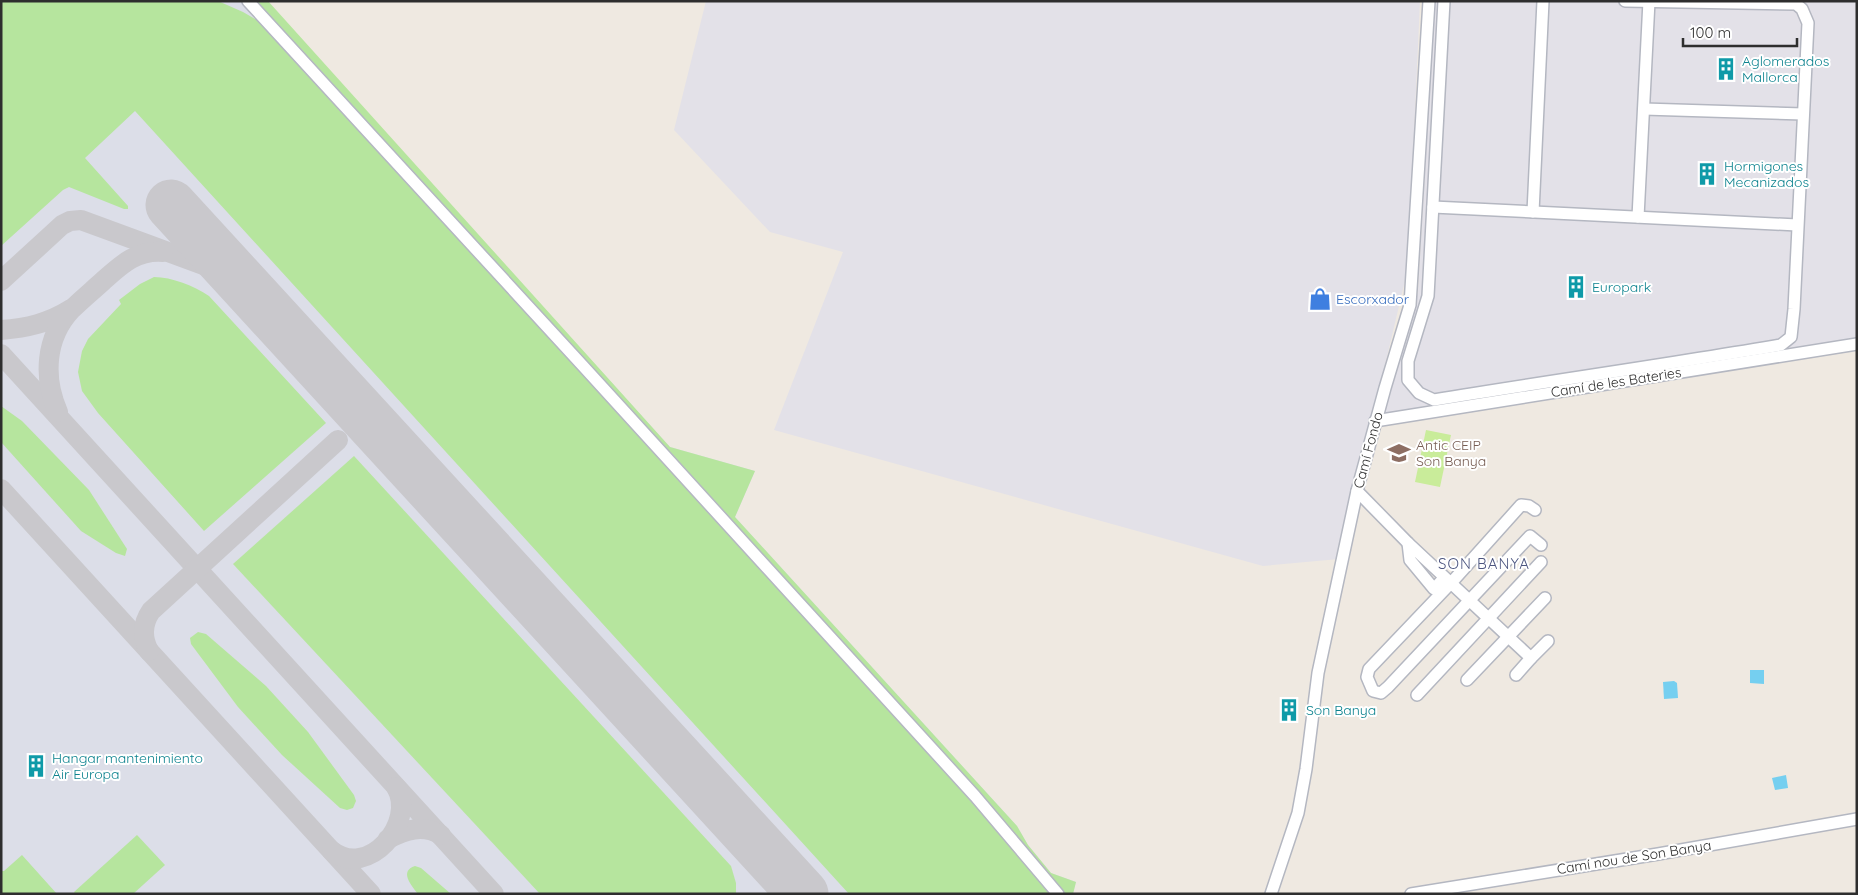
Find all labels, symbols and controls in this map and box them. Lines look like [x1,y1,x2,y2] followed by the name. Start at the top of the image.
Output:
[1683,15,1797,47] scale bar
[1690,23,1731,42] text: 100 m
[1742,52,1829,86] place label: Aglomerados Mallorca
[1713,56,1739,82] building icon: Aglomerados Mallorca
[1724,157,1809,191] place label: Hormigones Mecanizados
[1694,161,1720,187] building icon: Hormigones Mecanizados
[1563,274,1589,300] building icon: Europark
[1592,278,1651,296] place label: Europark
[1307,286,1333,312] shop icon: Escorxador
[1336,290,1410,308] place label: Escorxador
[1549,363,1683,401] street label: Camí de les Bateries
[1349,410,1387,490] street label: Camí Fondo
[1416,436,1486,470] place label: Antic CEIP Son Banya
[1386,440,1412,466] school or university icon: Antic CEIP Son Banya
[1438,554,1530,573] district label: SON BANYA
[1276,697,1302,723] building icon: Son Banya
[1306,701,1376,719] place label: Son Banya
[52,749,203,783] place label: Hangar mantenimiento Air Europa
[23,753,49,779] building icon: Hangar mantenimiento Air Europa
[1556,836,1712,878] street label: Camí nou de Son Banya

